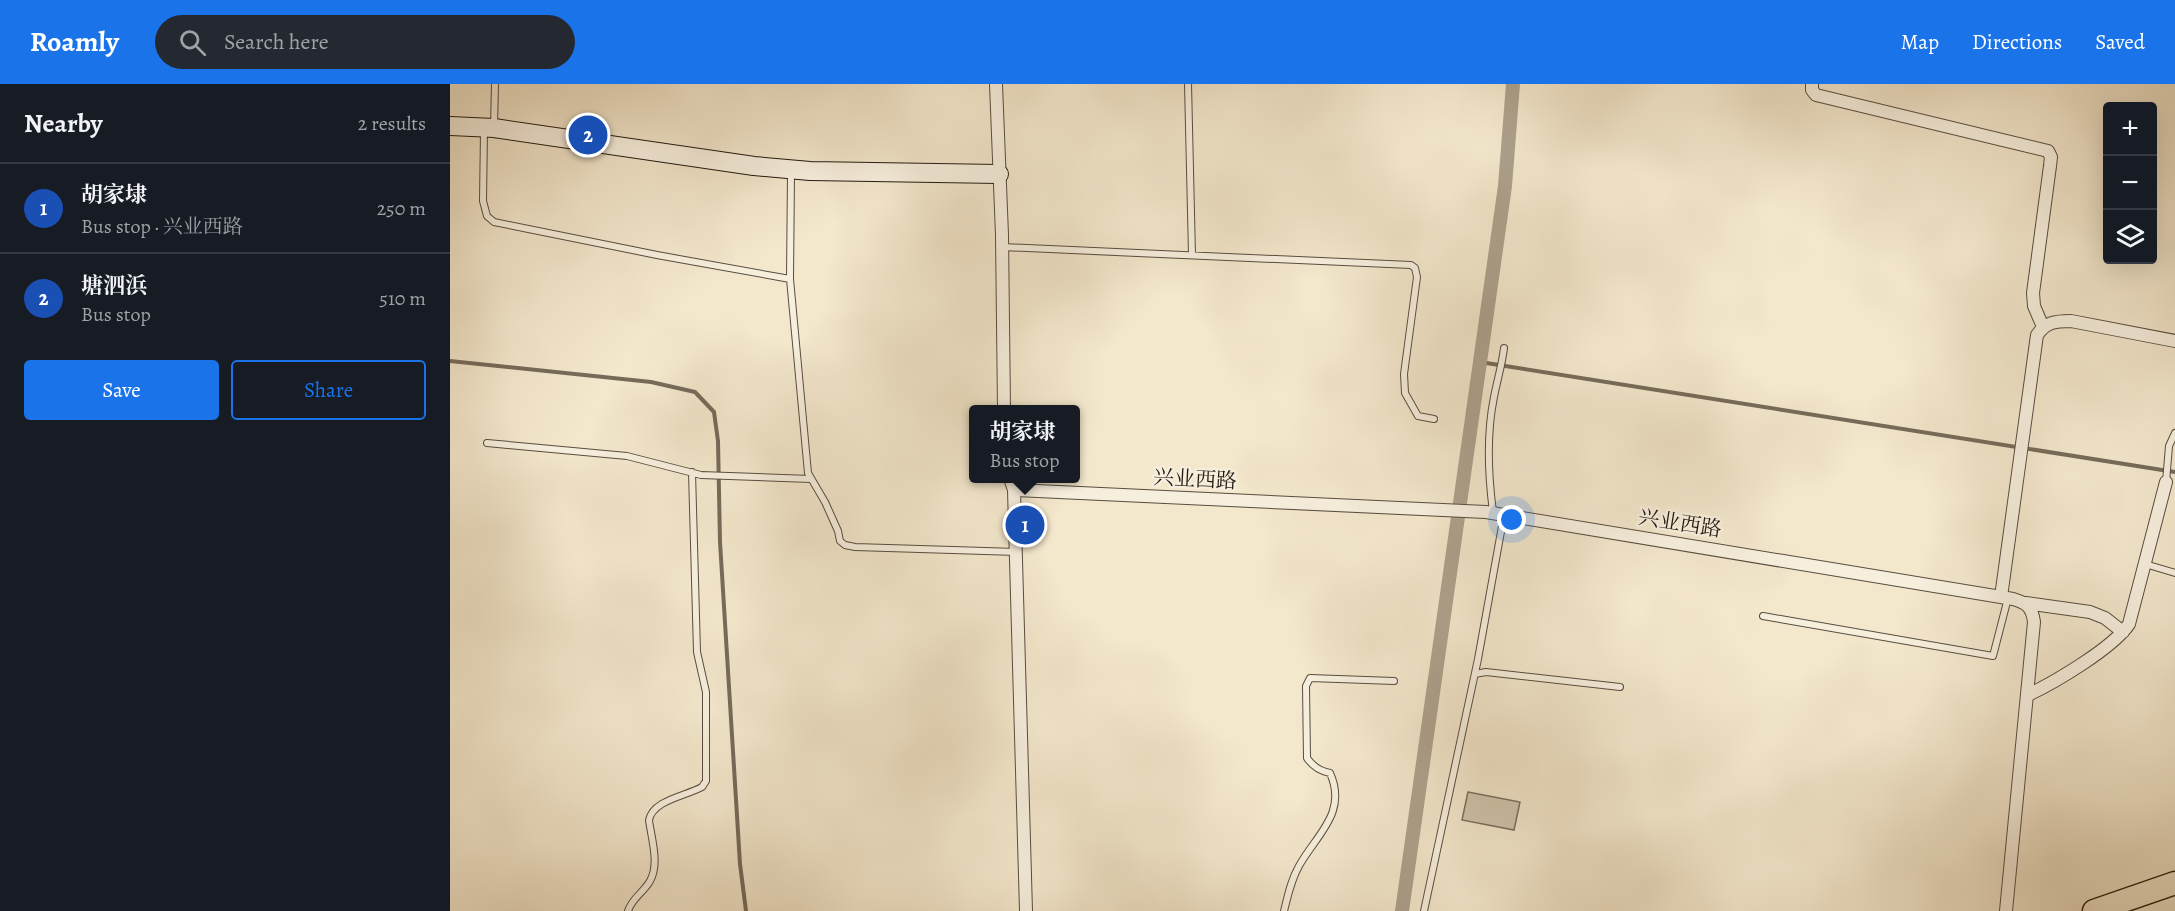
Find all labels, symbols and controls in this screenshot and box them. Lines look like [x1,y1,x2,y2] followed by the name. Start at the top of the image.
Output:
[155,15,575,69] search box
[30,23,119,61] text: Roamly
[176,26,209,59] icon: search
[224,27,329,57] text: Search here
[1901,28,1939,56] text: Map
[1972,28,2062,56] text: Directions
[2095,28,2145,56] text: Saved
[2103,102,2157,264] map controls
[2103,102,2157,156] button: +
[24,106,103,141] text: Nearby
[358,110,426,137] text: 2 results
[568,112,608,158] pin: 2
[2103,156,2157,210] button: −
[81,180,147,210] text: 胡家埭
[40,195,47,222] text: 1
[377,195,426,222] text: 250 m
[2103,210,2157,264] button: layers
[81,213,243,240] text: Bus stop · 兴业西路
[81,271,147,301] text: 塘泗浜
[39,285,48,312] text: 2
[379,285,426,312] text: 510 m
[81,301,151,328] text: Bus stop
[24,360,219,420] button: Save
[231,360,426,420] button: Share
[969,405,1080,483] popup
[990,417,1056,447] text: 胡家埭
[990,447,1059,474] text: Bus stop
[1152,463,1238,495] street label: 兴业西路
[1006,502,1044,548] pin: 1
[1636,503,1724,543] street label: 兴业西路
[1497,505,1526,534] your location

